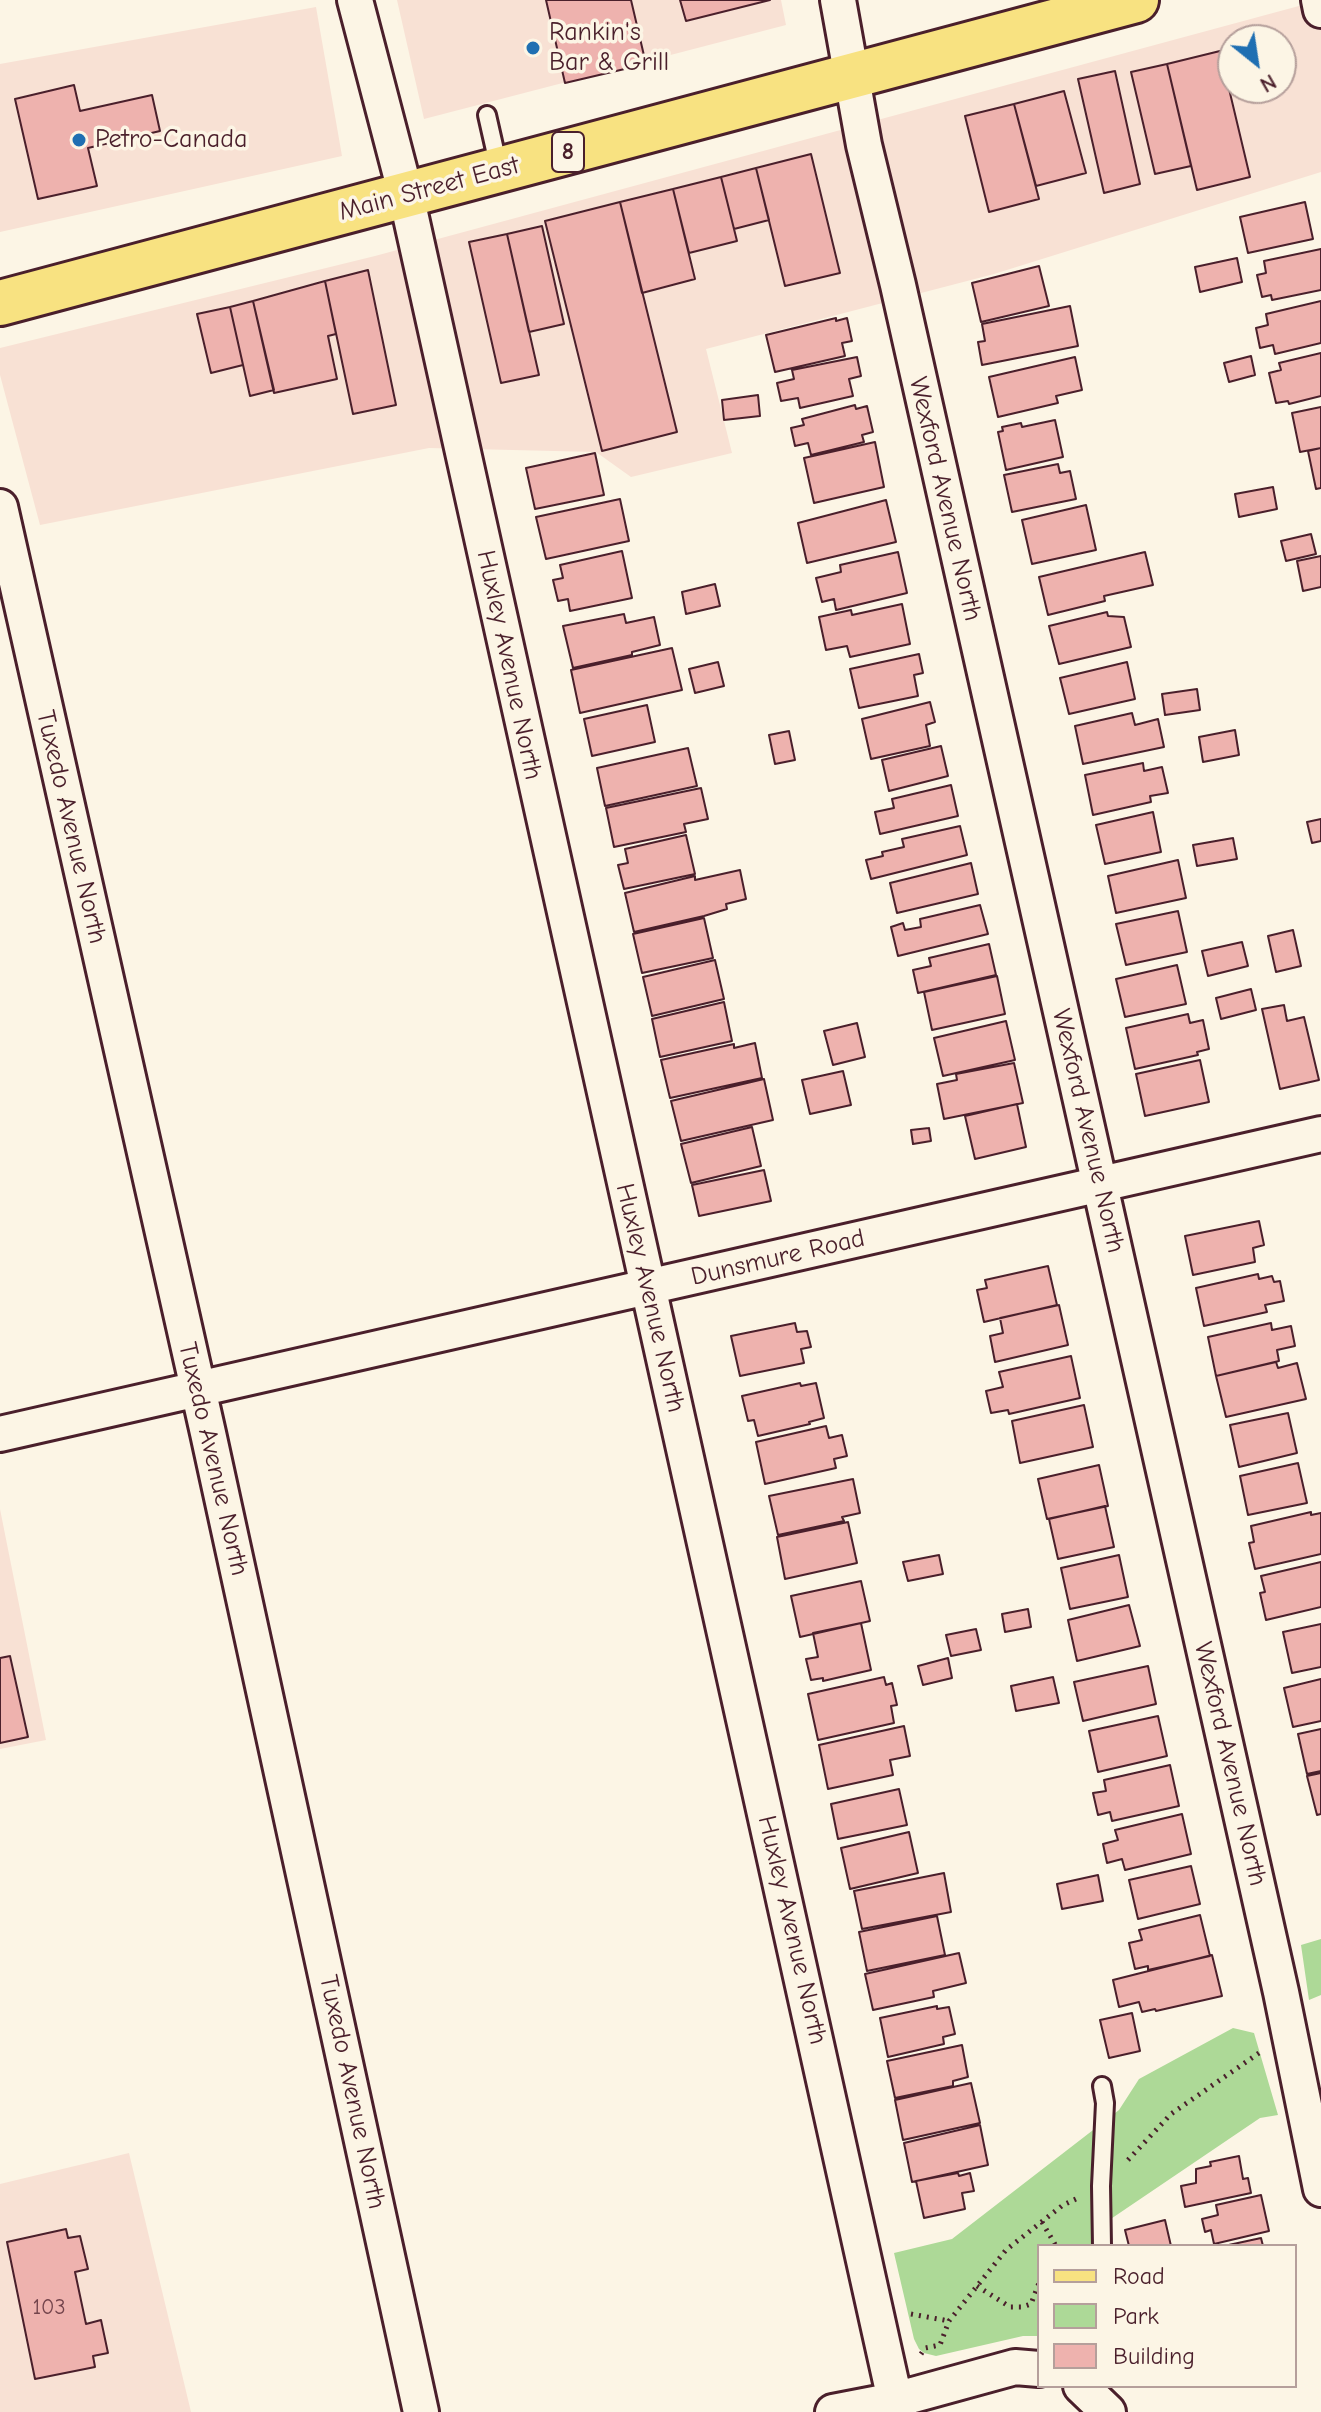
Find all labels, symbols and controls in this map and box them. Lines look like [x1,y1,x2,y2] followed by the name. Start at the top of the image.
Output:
[549,17,669,78] place label: Rankin's Bar & Grill
[1217,24,1297,104] north arrow
[524,39,542,57] marker: Rankin's Bar & Grill
[1255,68,1281,98] text: N
[95,124,247,156] place label: Petro-Canada
[70,131,88,149] marker: Petro-Canada
[552,132,584,172] road number: 8
[335,150,523,228] street label: Main Street East
[902,374,988,624] street label: Wexford Avenue North
[469,547,549,783] street label: Huxley Avenue North
[29,707,113,947] street label: Tuxedo Avenue North
[1045,1006,1131,1256] street label: Wexford Avenue North
[609,1181,691,1415] street label: Huxley Avenue North
[688,1223,868,1293] street label: Dunsmure Road
[171,1339,255,1579] street label: Tuxedo Avenue North
[1187,1639,1273,1889] street label: Wexford Avenue North
[751,1813,833,2047] street label: Huxley Avenue North
[312,1972,392,2212] street label: Tuxedo Avenue North
[1037,2244,1297,2388] legend
[1113,2262,1165,2290] text: Road
[32,2295,66,2321] house number: 103
[1113,2302,1159,2330] text: Park
[1113,2342,1195,2370] text: Building

